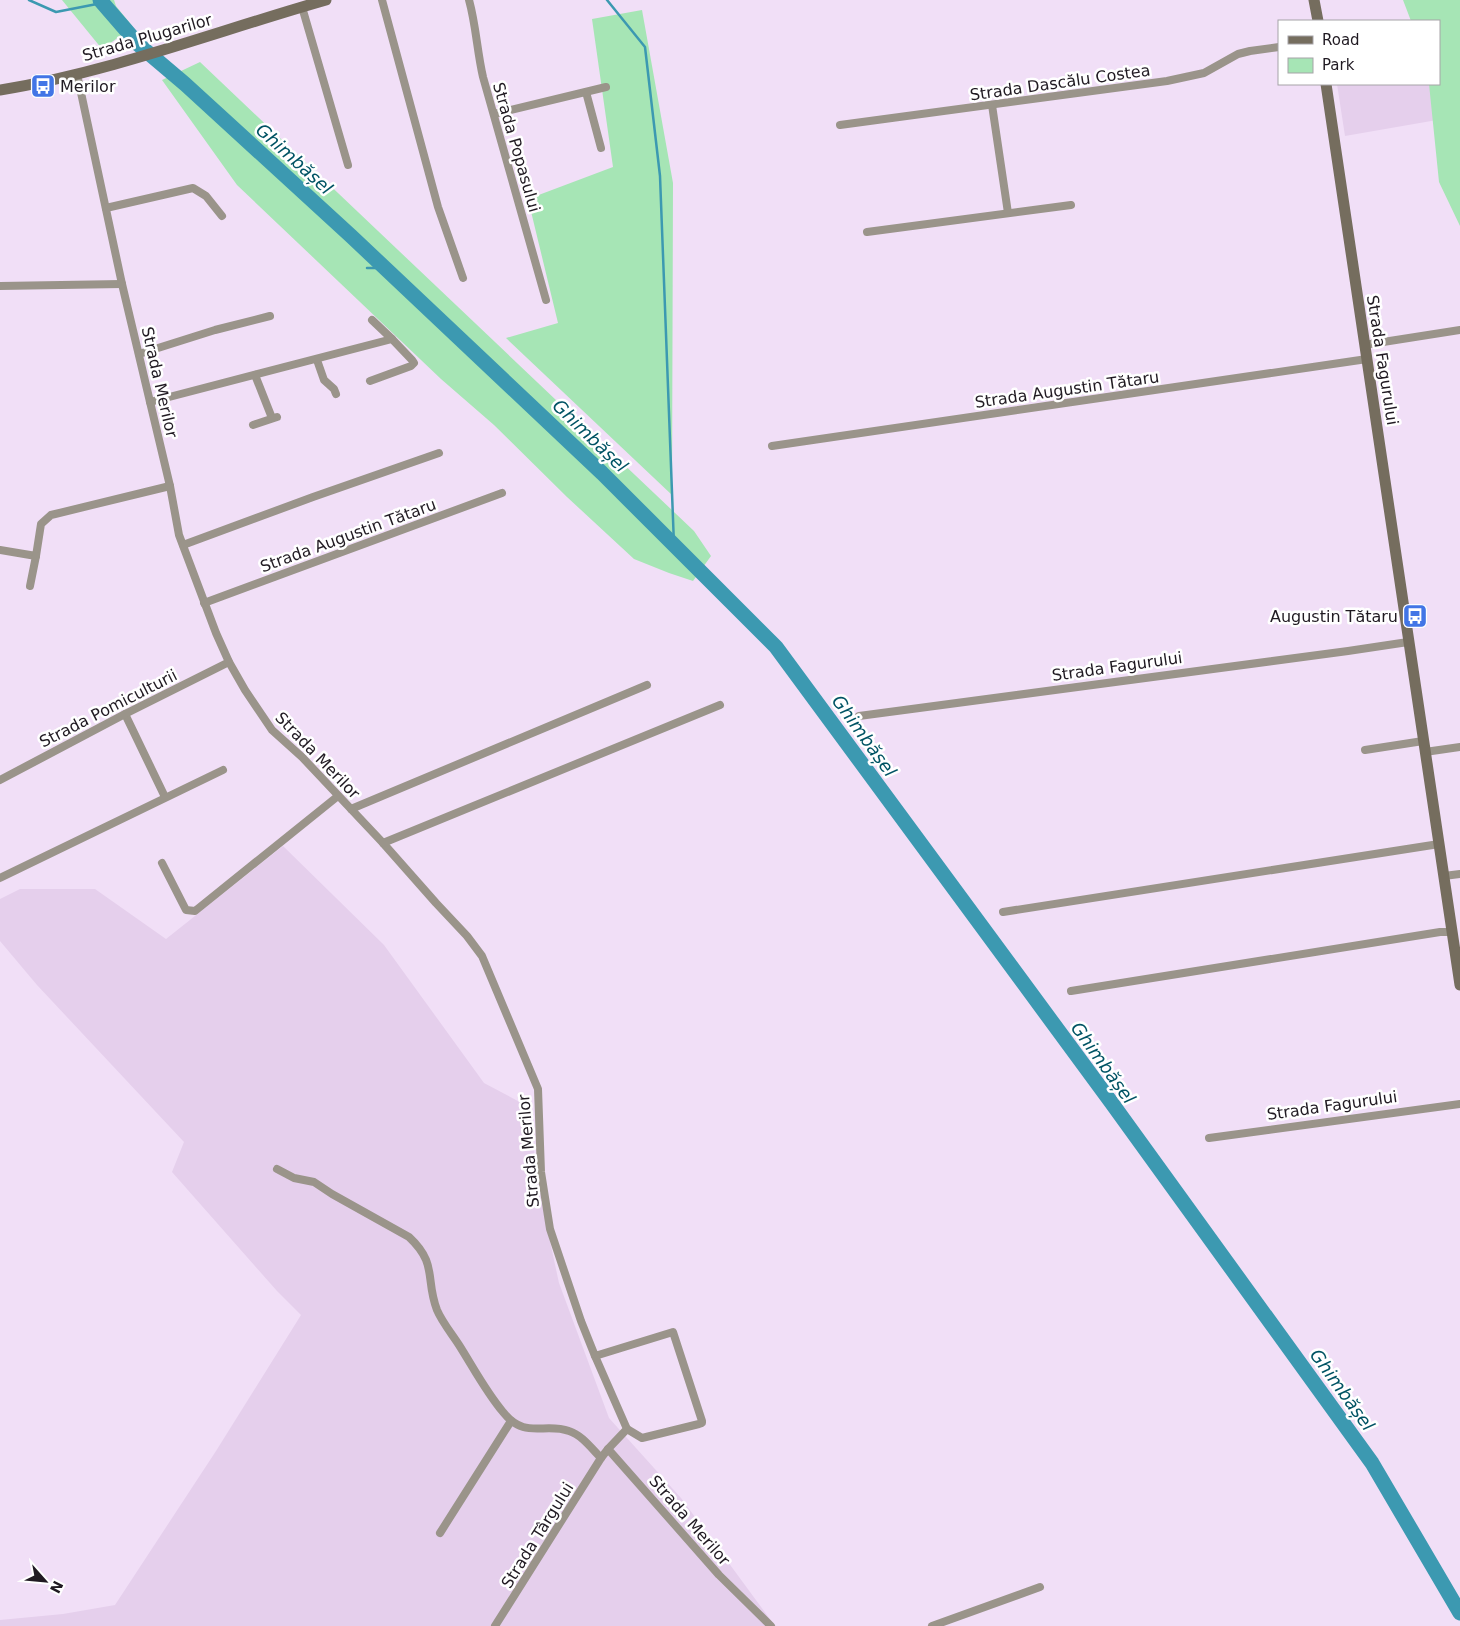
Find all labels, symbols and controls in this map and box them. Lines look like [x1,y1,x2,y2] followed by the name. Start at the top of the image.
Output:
[80,10,215,65] street label: Strada Plugarilor
[1278,20,1440,85] legend
[1322,31,1360,49] text: Road
[1322,56,1355,74] text: Park
[969,60,1151,105] street label: Strada Dascălu Costea
[30,73,56,99] bus stop icon: Merilor
[60,77,116,96] place label: Merilor
[489,80,544,214] street label: Strada Popasului
[252,119,337,198] water label: Ghimbășel
[1363,294,1402,426] street label: Strada Fagurului
[138,325,182,440] street label: Strada Merilor
[974,367,1160,412] street label: Strada Augustin Tătaru
[549,395,632,476] water label: Ghimbășel
[258,495,439,576] street label: Strada Augustin Tătaru
[1402,603,1428,629] bus stop icon: Augustin Tătaru
[1270,607,1398,626] place label: Augustin Tătaru
[1051,648,1183,685] street label: Strada Fagurului
[36,665,180,751] street label: Strada Pomiculturii
[828,691,901,781] water label: Ghimbășel
[271,708,364,803] street label: Strada Merilor
[1067,1018,1140,1108] water label: Ghimbășel
[1266,1087,1398,1124] street label: Strada Fagurului
[514,1093,543,1208] street label: Strada Merilor
[1306,1345,1379,1435] water label: Ghimbășel
[645,1471,734,1570] street label: Strada Merilor
[497,1479,578,1592] street label: Strada Târgului
[20,1556,70,1606] north arrow
[47,1578,66,1596] text: N

